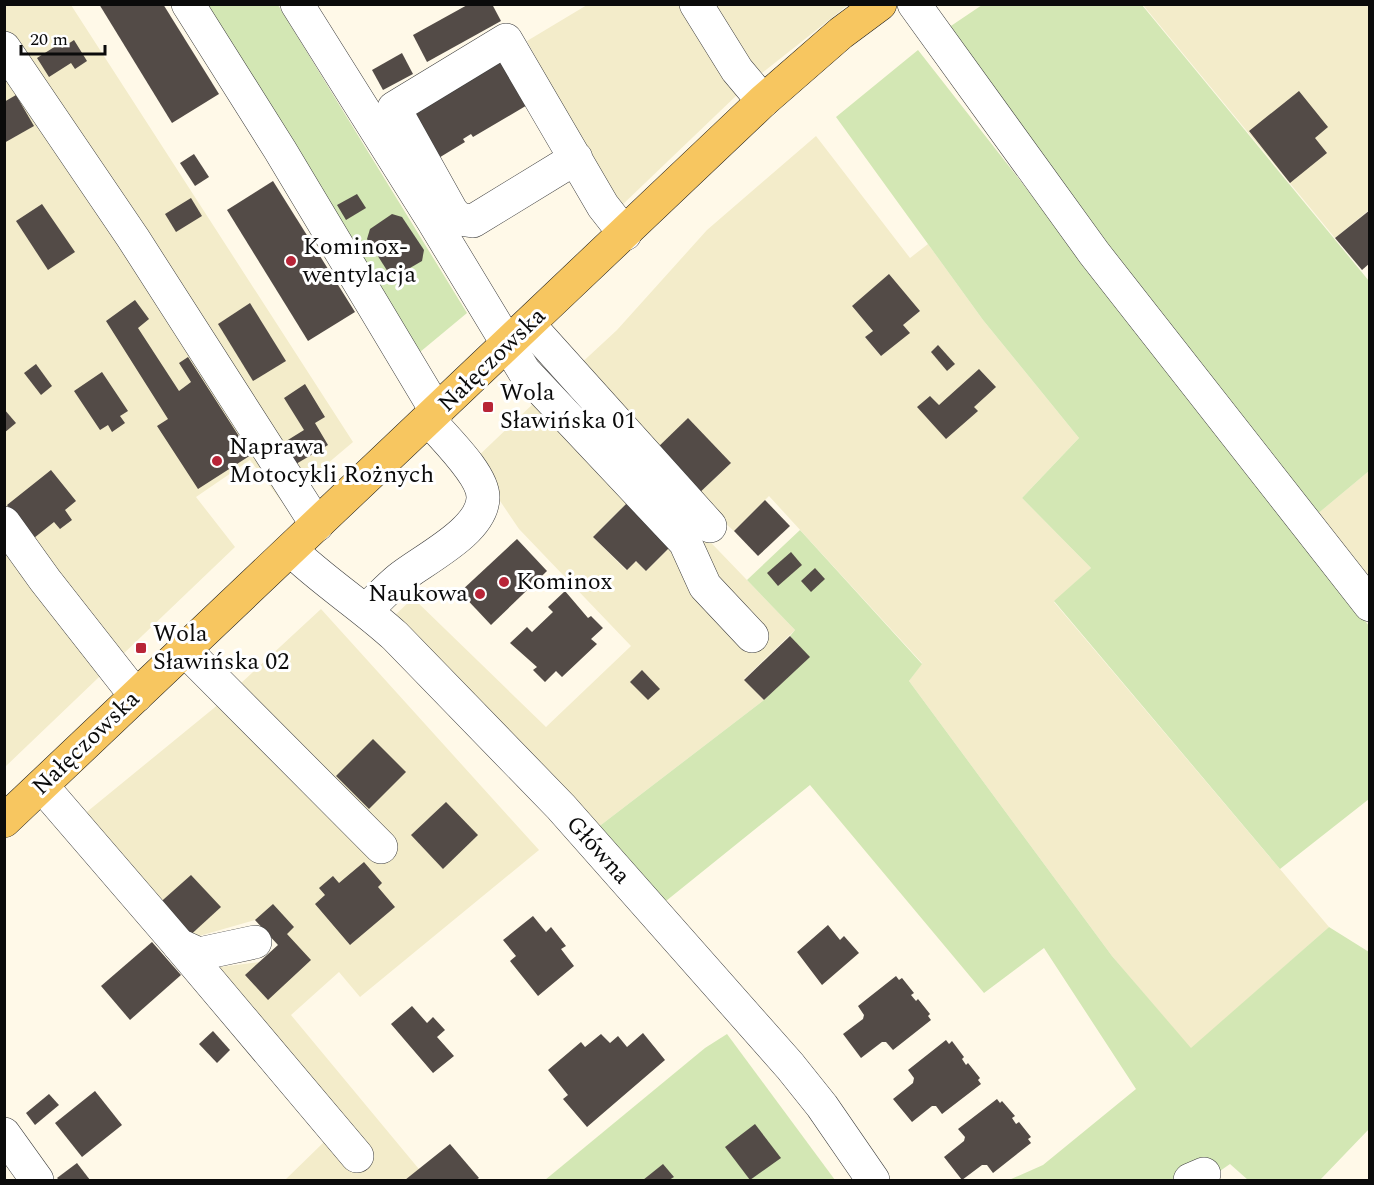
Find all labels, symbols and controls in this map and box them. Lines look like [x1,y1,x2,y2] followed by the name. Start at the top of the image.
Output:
[21,18,105,56] scale bar
[30,26,68,53] text: 20 m
[302,229,416,293] place label: Kominox- wentylacja
[284,254,298,268] marker: Kominox- wentylacja
[430,299,554,421] street label: Nałęczowska
[500,375,636,439] place label: Wola Sławińska 01
[481,400,495,414] marker: Wola Sławińska 01
[229,429,434,493] place label: Naprawa Motocykli Rożnych
[210,454,224,468] marker: Naprawa Motocykli Rożnych
[516,564,612,600] place label: Kominox
[497,575,511,589] marker: Kominox
[368,576,468,612] place label: Naukowa
[473,587,487,601] marker: Naukowa
[153,616,289,680] place label: Wola Sławińska 02
[134,641,148,655] marker: Wola Sławińska 02
[24,682,148,804] street label: Nałęczowska
[557,807,639,893] street label: Główna

